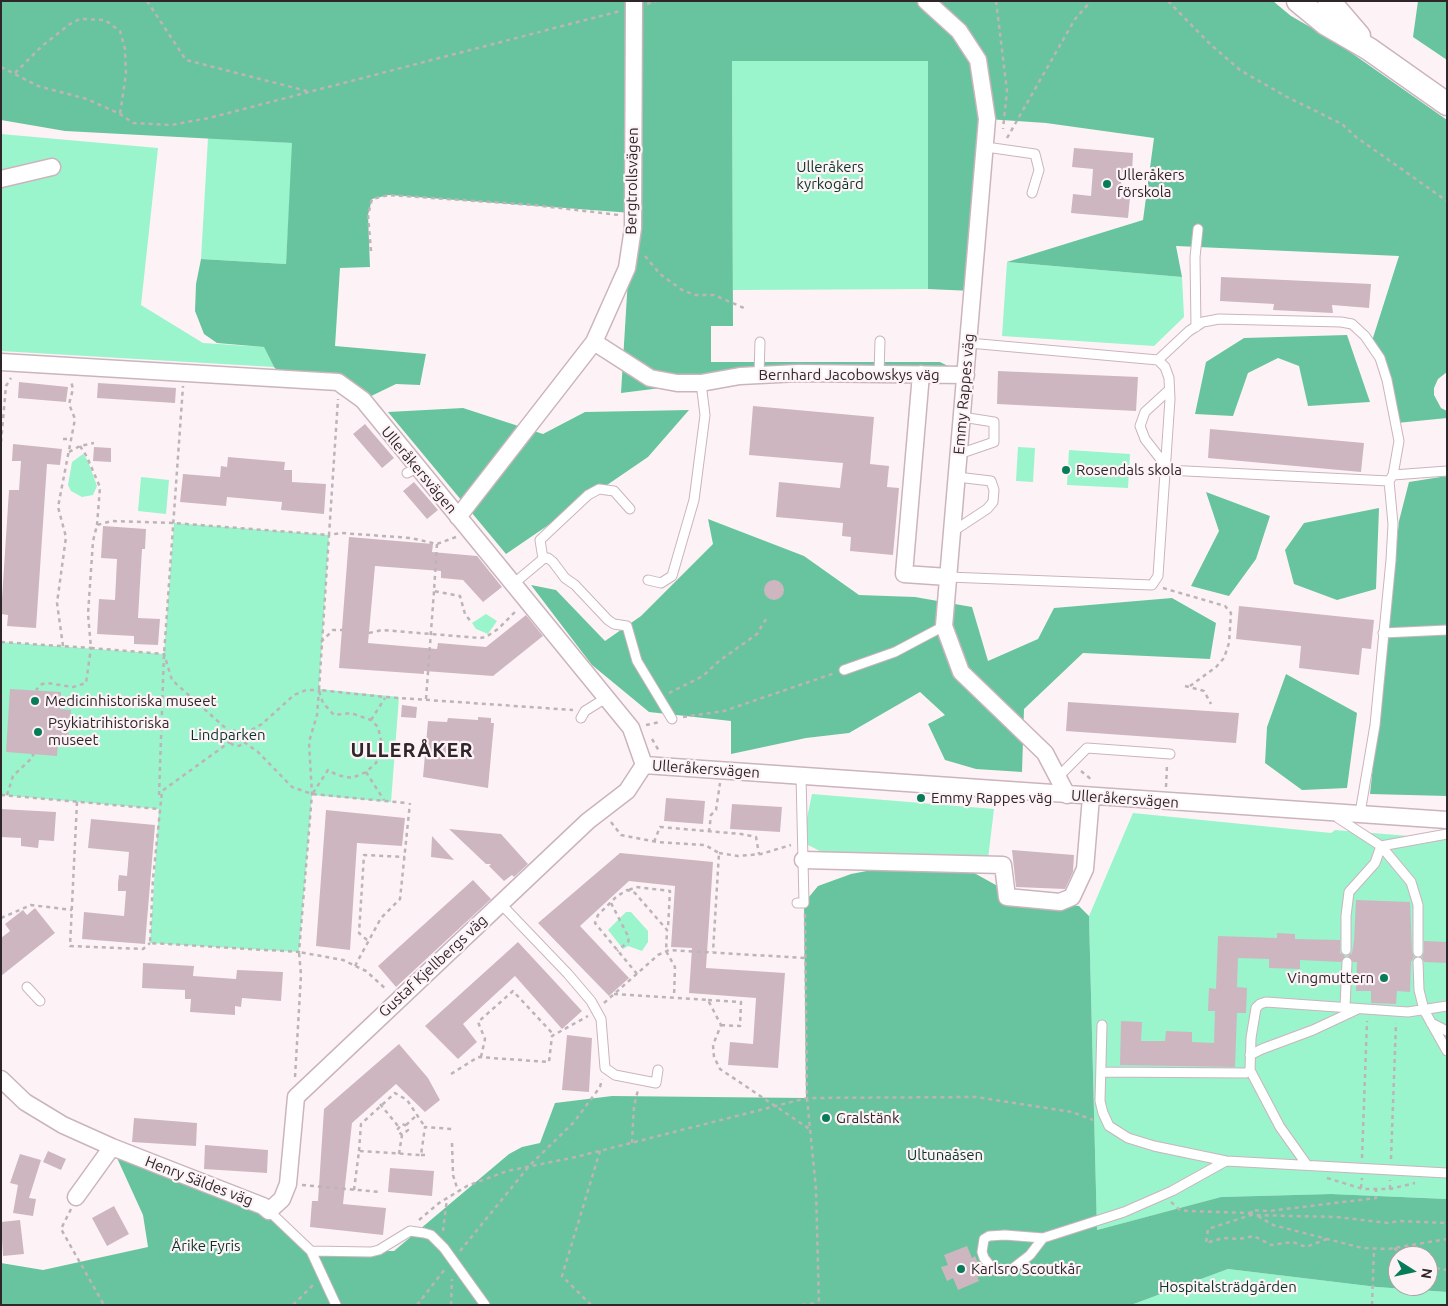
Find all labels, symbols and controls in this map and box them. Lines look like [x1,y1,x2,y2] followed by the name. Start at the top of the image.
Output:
[622,127,642,235] street label: Bergtrollsvägen
[796,158,864,193] park label: Ulleråkers kyrkogård
[1117,166,1185,201] place label: Ulleråkers förskola
[1101,178,1113,190] marker: Ulleråkers förskola
[950,333,978,455] street label: Emmy Rappes väg
[758,366,940,384] street label: Bernhard Jacobowskys väg
[377,423,461,517] street label: Ulleråkersvägen
[1076,461,1182,479] place label: Rosendals skola
[1060,464,1072,476] marker: Rosendals skola
[45,692,216,710] place label: Medicinhistoriska museet
[29,695,41,707] marker: Medicinhistoriska museet
[48,714,169,749] place label: Psykiatrihistoriska museet
[32,726,44,738] marker: Psykiatrihistoriska museet
[191,726,265,744] park label: Lindparken
[349,738,475,762] district label: ULLERÅKER
[651,756,761,782] street label: Ulleråkersvägen
[1070,786,1180,812] street label: Ulleråkersvägen
[931,789,1052,807] place label: Emmy Rappes väg
[915,792,927,804] marker: Emmy Rappes väg
[375,911,491,1021] street label: Gustaf Kjellbergs väg
[1287,969,1374,987] place label: Vingmuttern
[1378,972,1390,984] marker: Vingmuttern
[836,1109,899,1127] place label: Gralstänk
[820,1112,832,1124] marker: Gralstänk
[907,1146,983,1164] park label: Ultunaåsen
[142,1152,256,1210] street label: Henry Säldes väg
[171,1237,241,1255] park label: Årike Fyris
[1388,1246,1438,1296] north arrow
[971,1260,1081,1278] place label: Karlsro Scoutkår
[955,1263,967,1275] marker: Karlsro Scoutkår
[1418,1267,1436,1280] text: N
[1159,1278,1297,1296] park label: Hospitalsträdgården

